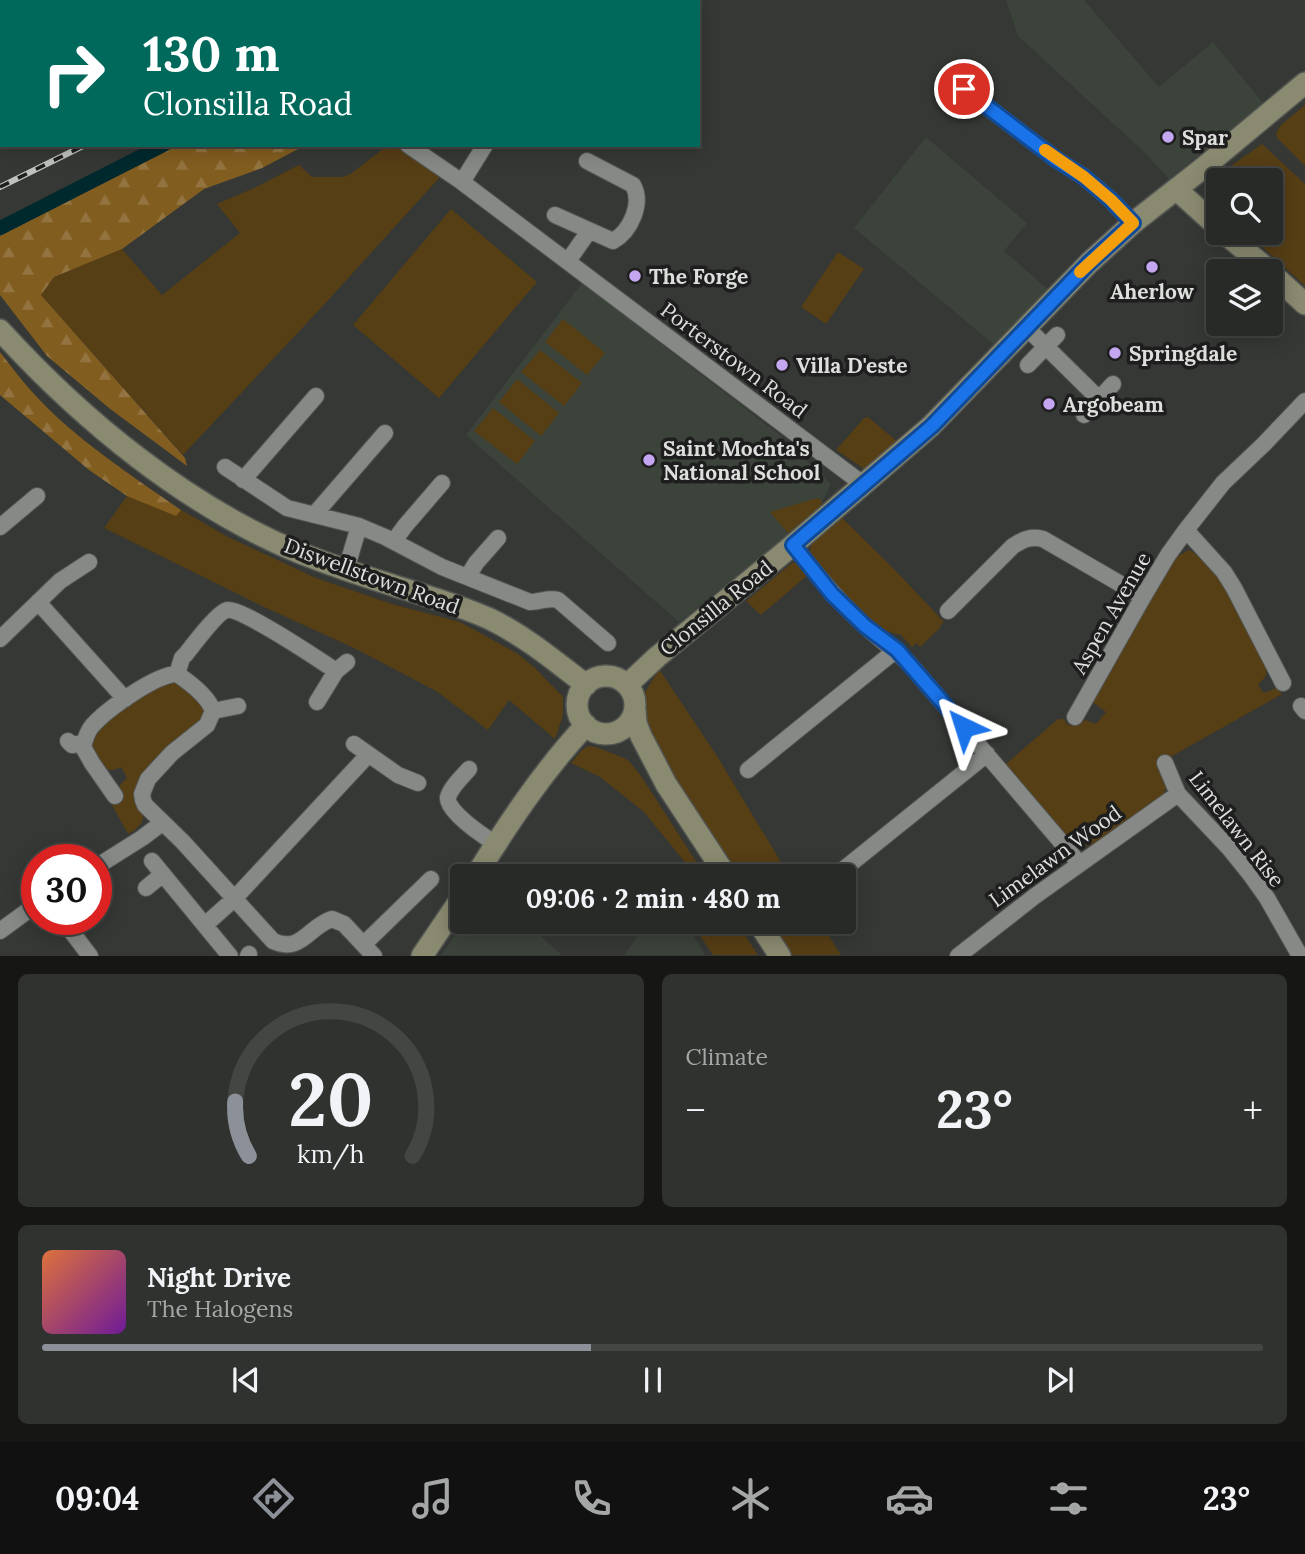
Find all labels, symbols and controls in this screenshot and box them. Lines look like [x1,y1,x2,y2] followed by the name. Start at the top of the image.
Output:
[143,22,279,84] text: 130 m
[28,28,119,119] icon: right
[934,59,994,119] pin
[945,70,983,108] icon: arrive
[143,83,353,124] text: Clonsilla Road
[1182,124,1228,151] place label: Spar
[1160,129,1176,145] marker: Spar
[1206,168,1283,336] map controls
[1206,168,1283,245] button: search
[1144,259,1160,275] marker: Aherlow
[1206,259,1283,336] button: layers
[649,263,748,290] place label: The Forge
[627,268,643,284] marker: The Forge
[1110,278,1194,305] place label: Aherlow
[655,296,813,424] street label: Porterstown Road
[1129,340,1237,367] place label: Springdale
[1107,345,1123,361] marker: Springdale
[796,352,908,379] place label: Villa D'este
[774,357,790,373] marker: Villa D'este
[1063,391,1164,418] place label: Argobeam
[1041,396,1057,412] marker: Argobeam
[663,435,821,486] place label: Saint Mochta's National School
[641,452,657,468] marker: Saint Mochta's National School
[281,532,463,620] street label: Diswellstown Road
[1065,547,1157,680] street label: Aspen Avenue
[654,554,778,662] street label: Clonsilla Road
[927,690,1001,764] position arrow
[1183,766,1291,892] street label: Limelawn Rise
[984,799,1126,913] street label: Limelawn Wood
[21,844,112,935] speed limit sign: 30
[526,882,780,915] text: 09:06 · 2 min · 480 m
[686,1042,768,1071] text: Climate
[288,1054,373,1147] text: 20
[936,1076,1013,1142] text: 23°
[686,1086,706,1134] text: −
[1243,1086,1263,1134] text: +
[297,1138,365,1170] text: km/h
[147,1261,291,1294] text: Night Drive
[147,1294,293,1323] text: The Halogens
[227,1361,265,1399] icon: previous
[634,1361,672,1399] icon: pause
[1041,1361,1079,1399] icon: next
[249,1474,298,1523] icon: directions
[408,1474,457,1523] icon: music
[567,1474,616,1523] icon: phone
[726,1474,775,1523] icon: climate
[885,1474,934,1523] icon: car
[1044,1474,1093,1523] icon: filters
[55,1478,140,1519] text: 09:04
[1203,1478,1250,1519] text: 23°

